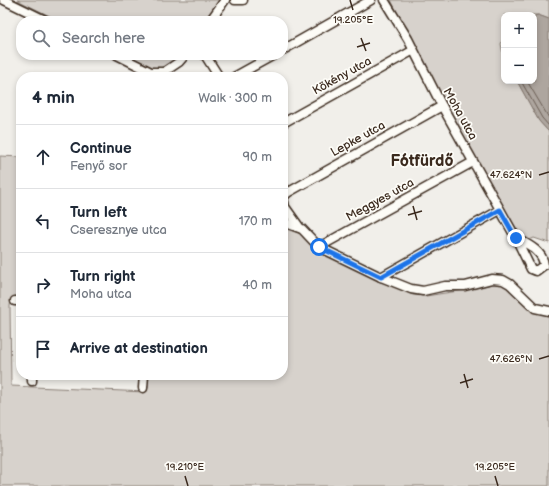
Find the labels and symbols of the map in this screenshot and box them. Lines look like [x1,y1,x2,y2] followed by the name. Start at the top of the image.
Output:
[333,14,373,26] text: 19.205°E
[310,54,374,98] street label: Kökény utca
[440,85,480,143] street label: Moha utca
[328,118,388,160] street label: Lepke utca
[391,152,453,171] district label: Fótfürdő
[490,169,532,181] text: 47.624°N
[343,175,417,225] street label: Meggyes utca
[507,229,525,247] route end
[310,238,328,256] route start
[489,353,533,365] text: 47.626°N
[166,461,205,473] text: 19.210°E
[475,461,515,473] text: 19.205°E

